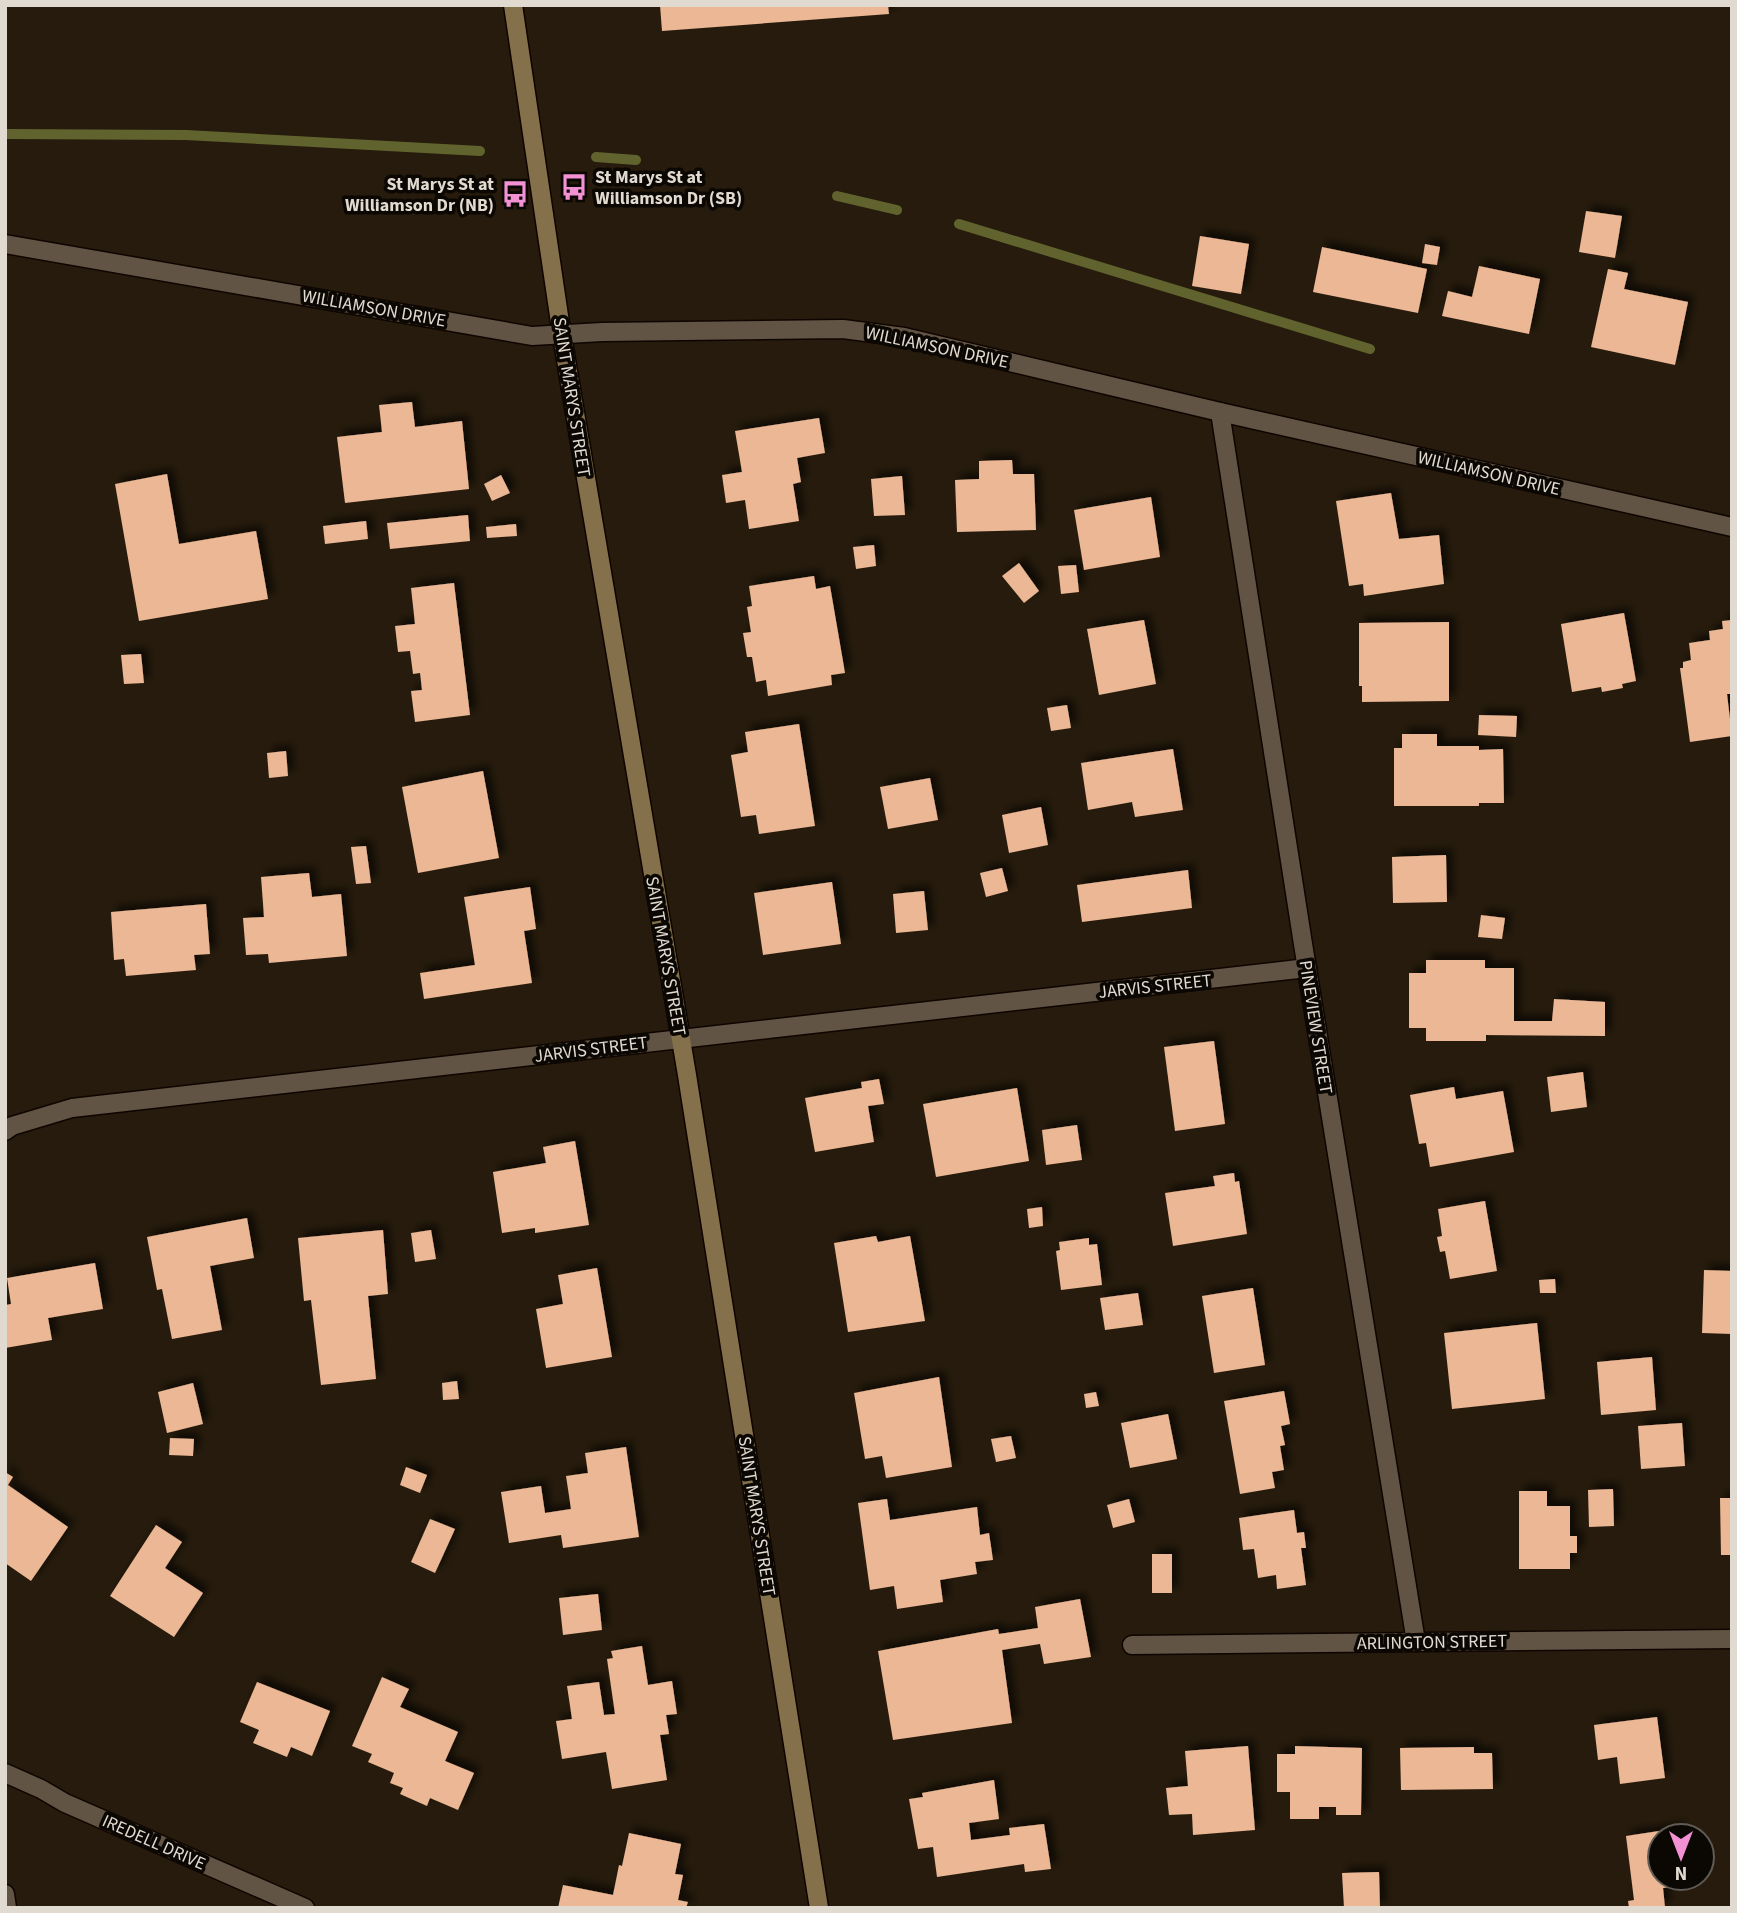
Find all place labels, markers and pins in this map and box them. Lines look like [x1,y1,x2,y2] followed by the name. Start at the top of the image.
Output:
[595,165,742,211] place label: St Marys St at Williamson Dr (SB)
[345,172,494,218] place label: St Marys St at Williamson Dr (NB)
[559,172,589,202] bus stop icon: St Marys St at Williamson Dr (SB)
[500,179,530,209] bus stop icon: St Marys St at Williamson Dr (NB)

